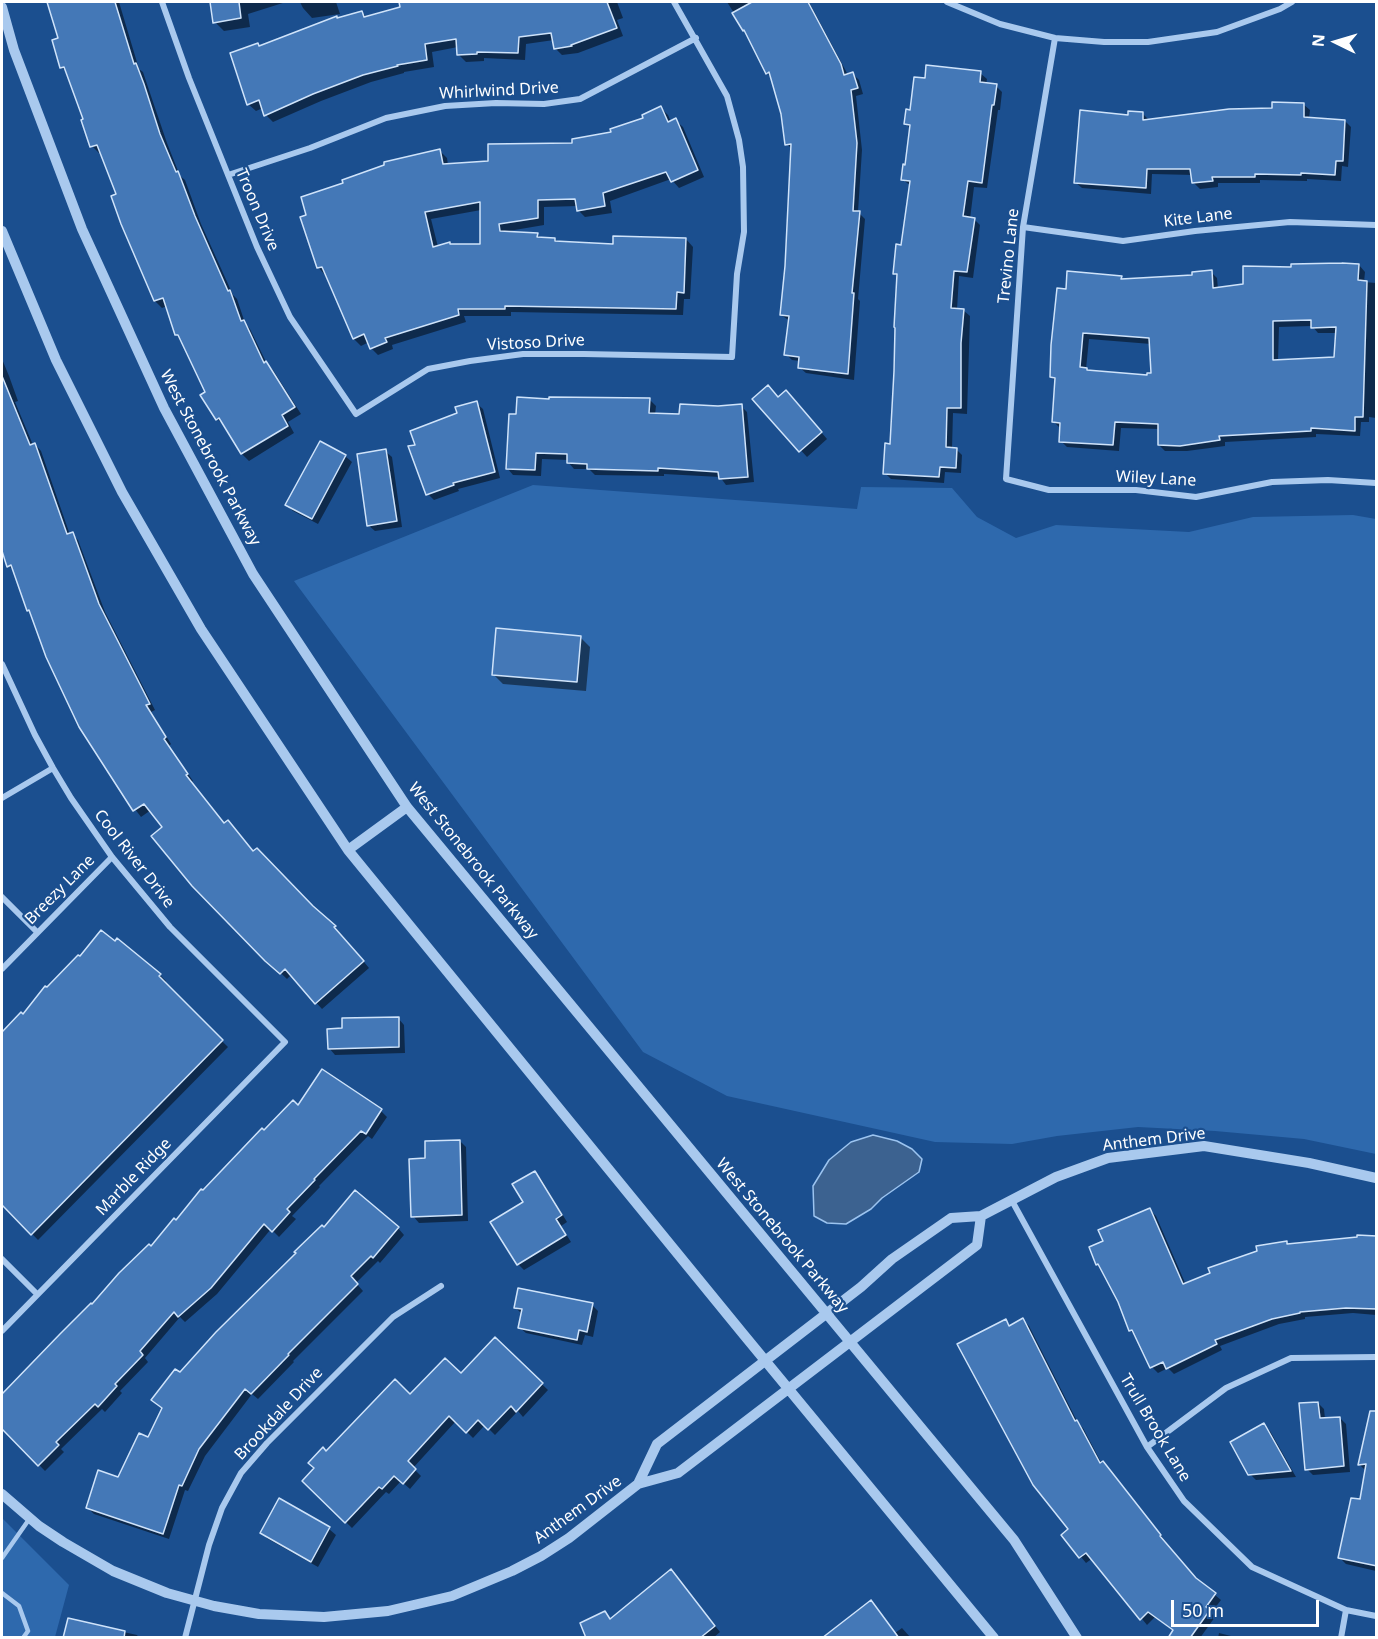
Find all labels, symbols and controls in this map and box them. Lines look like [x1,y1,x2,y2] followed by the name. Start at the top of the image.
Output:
[1306,12,1366,72] north arrow
[1307,33,1330,48] text: N
[439,78,559,104] street label: Whirlwind Drive
[231,166,283,254] street label: Troon Drive
[1162,204,1234,232] street label: Kite Lane
[994,208,1024,304] street label: Trevino Lane
[487,331,585,355] street label: Vistoso Drive
[156,367,264,549] street label: West Stonebrook Parkway
[1115,467,1197,491] street label: Wiley Lane
[404,779,542,943] street label: West Stonebrook Parkway
[90,806,178,912] street label: Cool River Drive
[21,851,99,929] street label: Breezy Lane
[1101,1124,1207,1156] street label: Anthem Drive
[92,1134,176,1220] street label: Marble Ridge
[712,1155,852,1317] street label: West Stonebrook Parkway
[231,1363,327,1465] street label: Brookdale Drive
[1115,1371,1195,1485] street label: Trull Brook Lane
[530,1472,626,1548] street label: Anthem Drive
[1174,1588,1322,1626] scale bar
[1182,1598,1224,1622] text: 50 m

